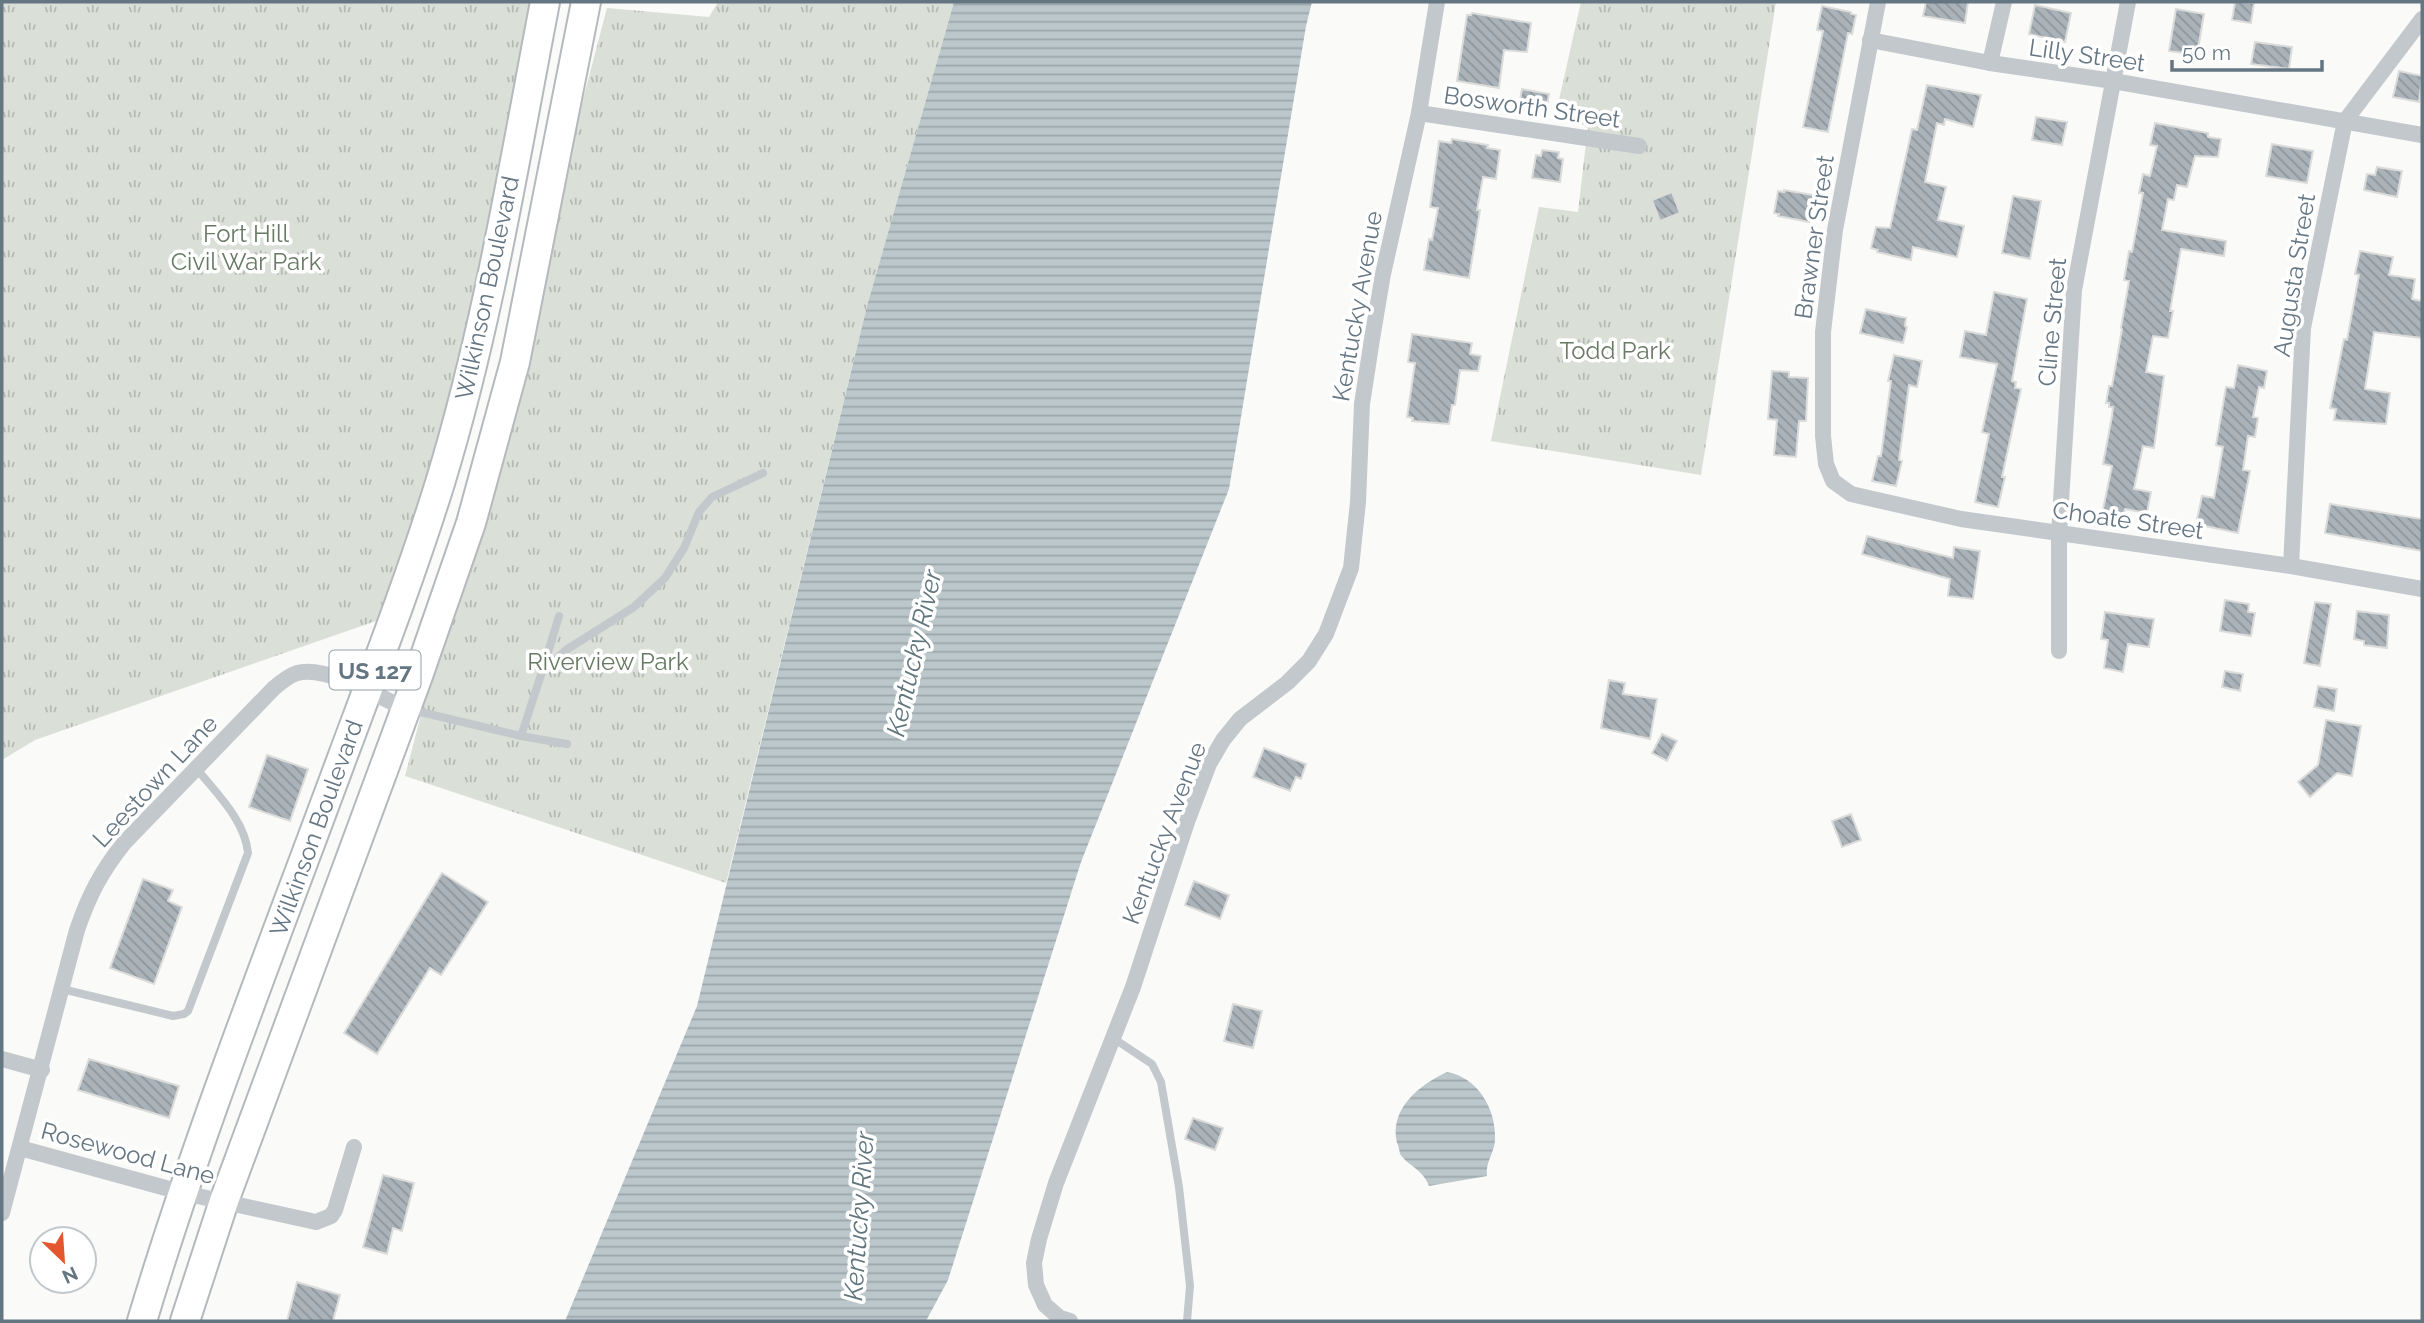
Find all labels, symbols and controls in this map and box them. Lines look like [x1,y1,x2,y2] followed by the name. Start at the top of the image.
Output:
[2172,28,2322,72] scale bar
[2027,33,2147,77] street label: Lilly Street
[2182,40,2231,65] text: 50 m
[1442,80,1622,134] street label: Bosworth Street
[1788,153,1840,321] street label: Brawner Street
[449,173,525,403] street label: Wilkinson Boulevard
[2267,191,2321,359] street label: Augusta Street
[1326,209,1388,403] street label: Kentucky Avenue
[171,219,322,276] park label: Fort Hill Civil War Park
[2032,256,2072,388] street label: Cline Street
[1559,336,1671,365] park label: Todd Park
[2051,495,2205,545] street label: Choate Street
[880,566,948,739] water label: Kentucky River
[527,647,689,676] park label: Riverview Park
[330,650,420,690] road number: US 127
[86,709,224,853] street label: Leestown Lane
[263,716,369,940] street label: Wilkinson Boulevard
[1116,738,1212,928] street label: Kentucky Avenue
[38,1116,218,1190] street label: Rosewood Lane
[838,1129,880,1302] water label: Kentucky River
[28,1225,98,1295] north arrow
[59,1262,81,1288] text: N

